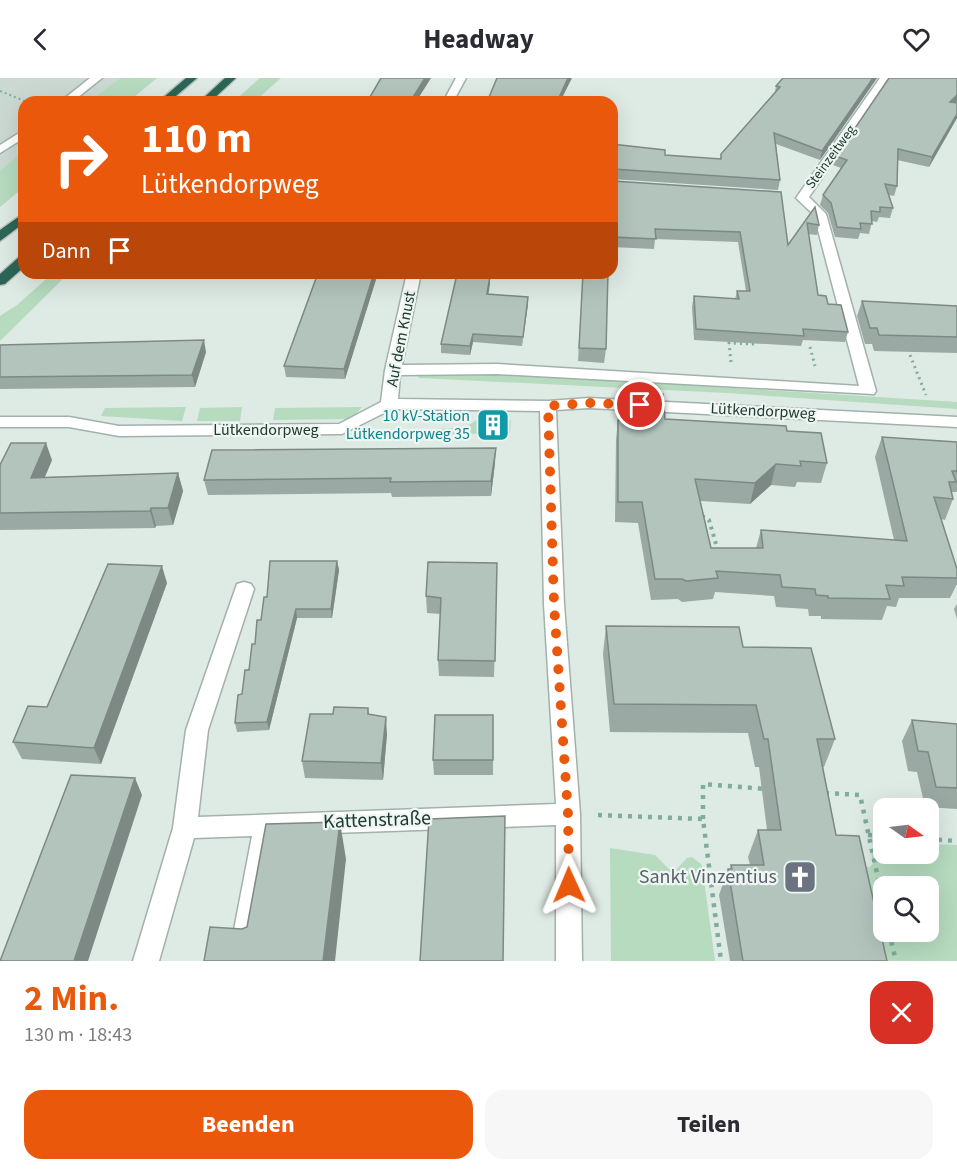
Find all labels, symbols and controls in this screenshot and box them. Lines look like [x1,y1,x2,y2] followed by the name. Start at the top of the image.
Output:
[423,20,534,59] text: Headway
[24,23,57,56] icon: back
[900,23,933,56] icon: heart
[141,109,252,169] text: 110 m
[42,120,120,198] icon: right
[801,121,861,193] street label: Steinzeitweg
[141,165,319,204] text: Lütkendorpweg
[103,234,136,267] icon: arrive
[42,235,91,267] text: Dann
[381,289,421,389] street label: Auf dem Knust
[614,379,665,430] pin
[623,388,656,421] icon: arrive
[710,397,816,425] street label: Lütkendorpweg
[346,405,470,445] place label: 10 kV-Station Lütkendorpweg 35
[475,407,511,443] building icon: 10 kV-Station Lütkendorpweg 35
[213,419,319,441] street label: Lütkendorpweg
[873,798,939,864] north arrow
[873,798,939,942] map controls
[323,804,431,836] street label: Kattenstraße
[537,853,601,917] position arrow
[782,859,818,895] church icon: Sankt Vinzentius
[639,863,777,891] place label: Sankt Vinzentius
[873,876,939,942] button: search
[24,973,119,1024] text: 2 Min.
[870,981,933,1044] button: close
[24,1021,132,1049] text: 130 m · 18:43
[24,1090,473,1159] button: Beenden
[485,1090,933,1159] button: Teilen

